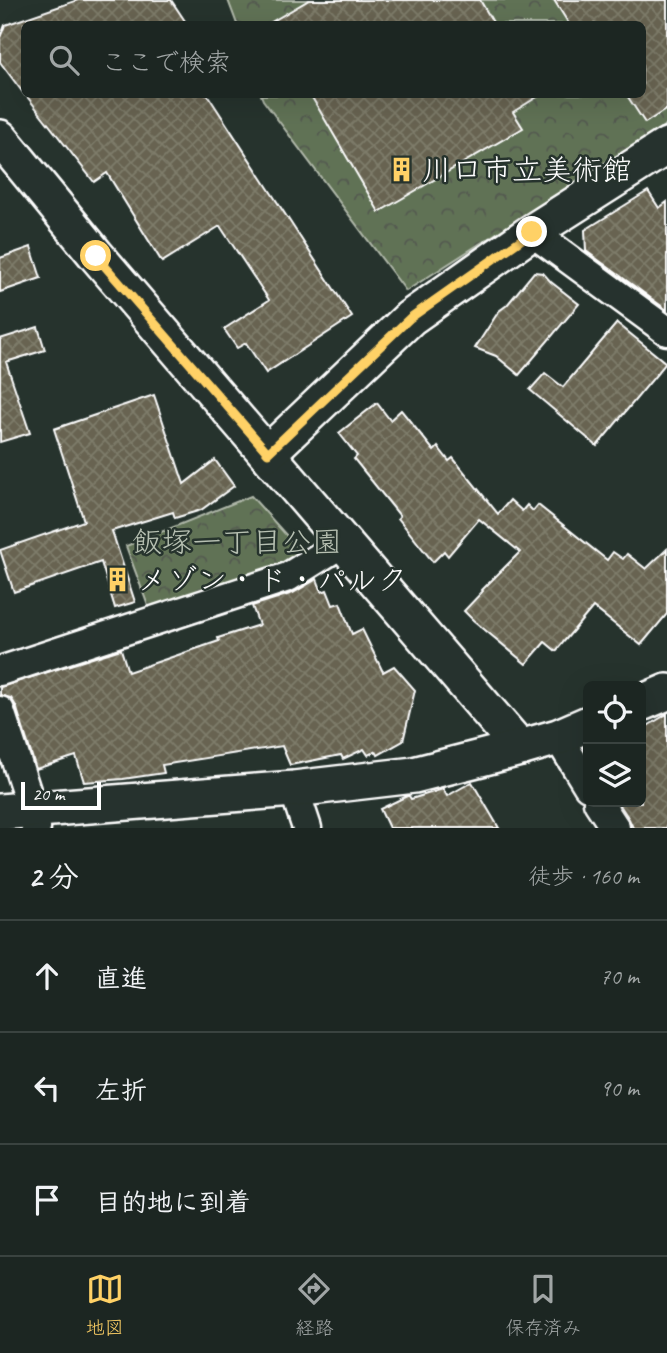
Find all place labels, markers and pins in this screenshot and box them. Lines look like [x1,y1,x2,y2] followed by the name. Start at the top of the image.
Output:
[422,151,632,189] place label: 川口市立美術館
[388,156,416,184] building icon: 川口市立美術館
[137,561,407,599] place label: メゾン・ド・パルク
[103,566,131,594] building icon: メゾン・ド・パルク

